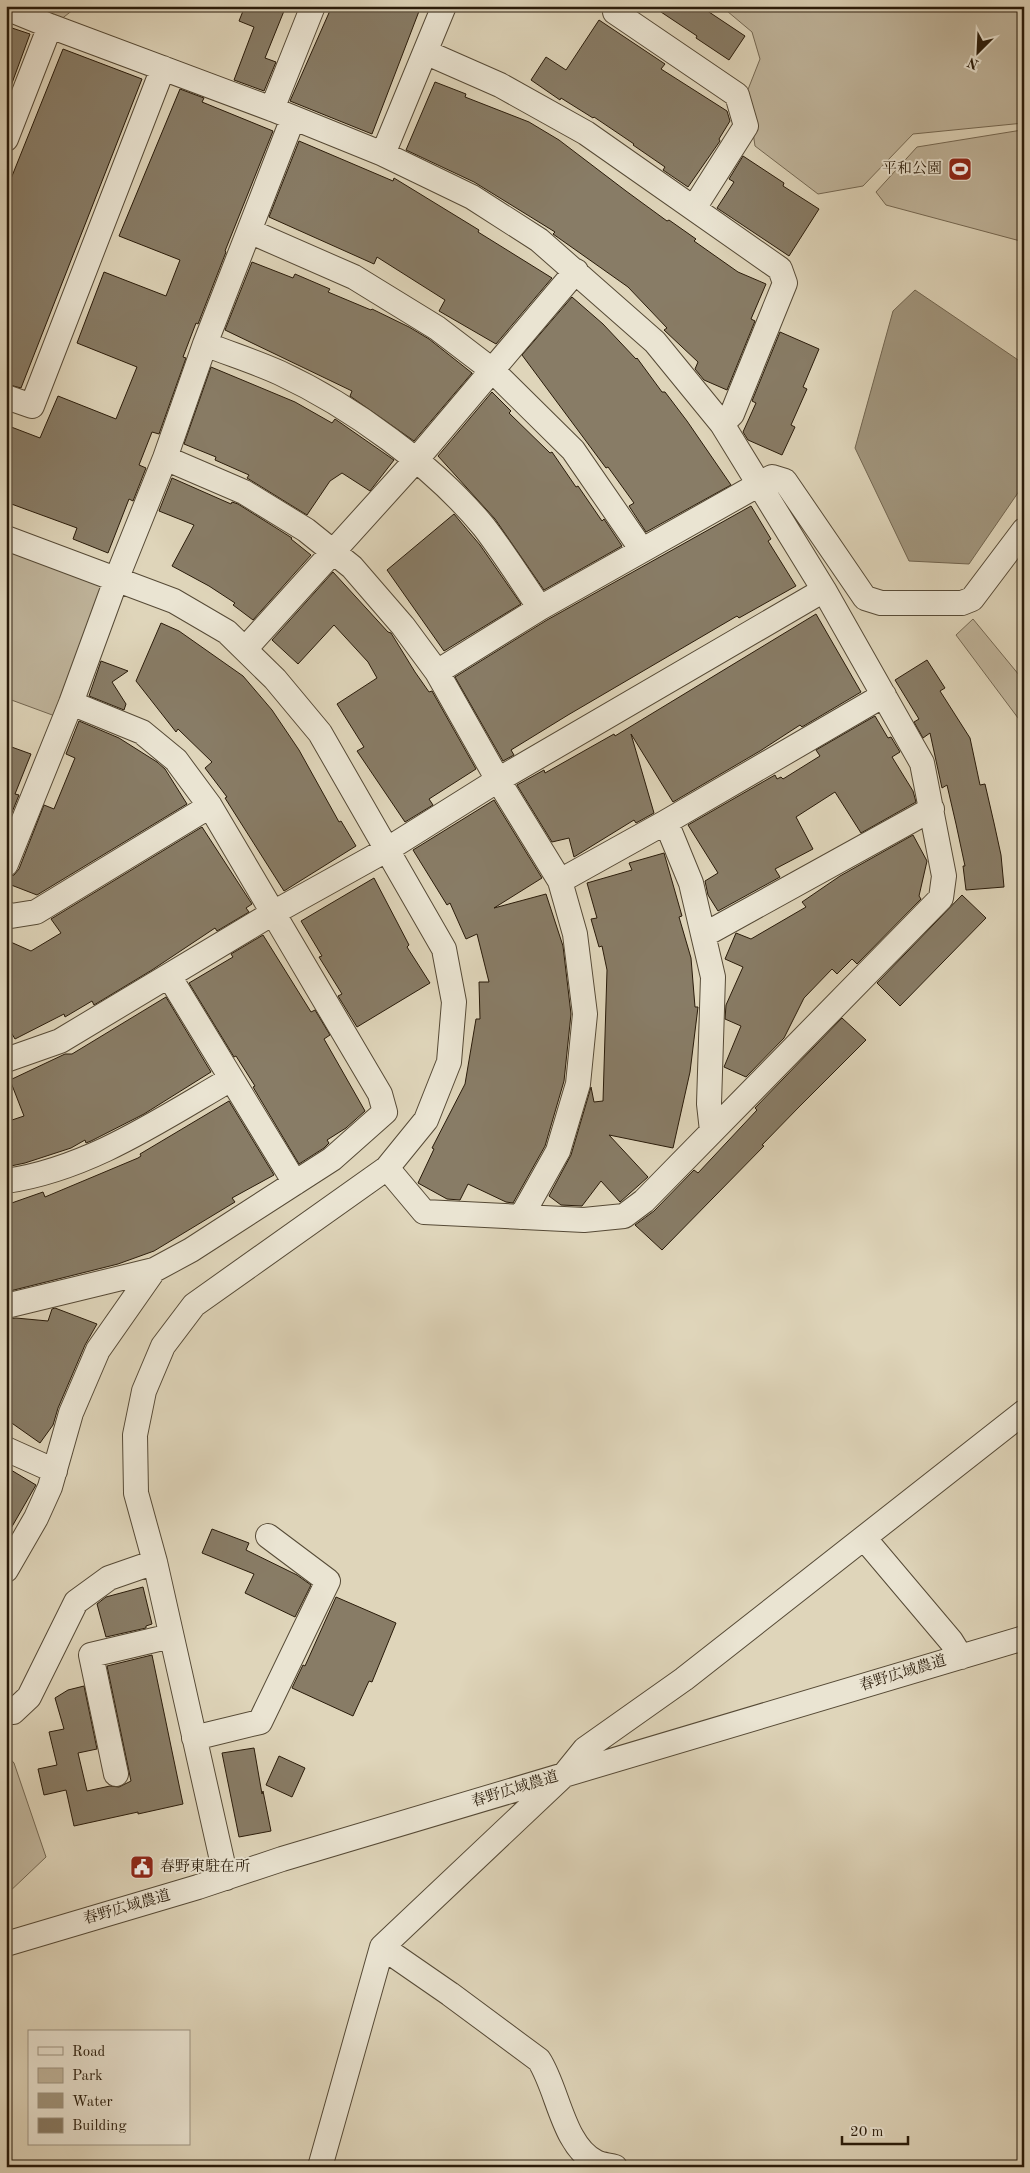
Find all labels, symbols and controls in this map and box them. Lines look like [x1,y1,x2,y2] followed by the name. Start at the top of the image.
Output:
[952,28,1002,78] north arrow
[965,54,981,72] text: N
[947,156,973,182] sports icon: 平和公園
[882,160,942,177] place label: 平和公園
[857,1652,948,1694] street label: 春野広域農道
[469,1768,560,1810] street label: 春野広域農道
[129,1854,155,1880] public building icon: 春野東駐在所
[160,1858,250,1875] place label: 春野東駐在所
[81,1886,172,1928] street label: 春野広域農道
[28,2030,190,2146] legend
[72,2045,106,2060] text: Road
[72,2069,103,2084] text: Park
[72,2095,113,2110] text: Water
[842,2113,909,2145] scale bar
[72,2119,127,2134] text: Building
[850,2125,884,2140] text: 20 m

